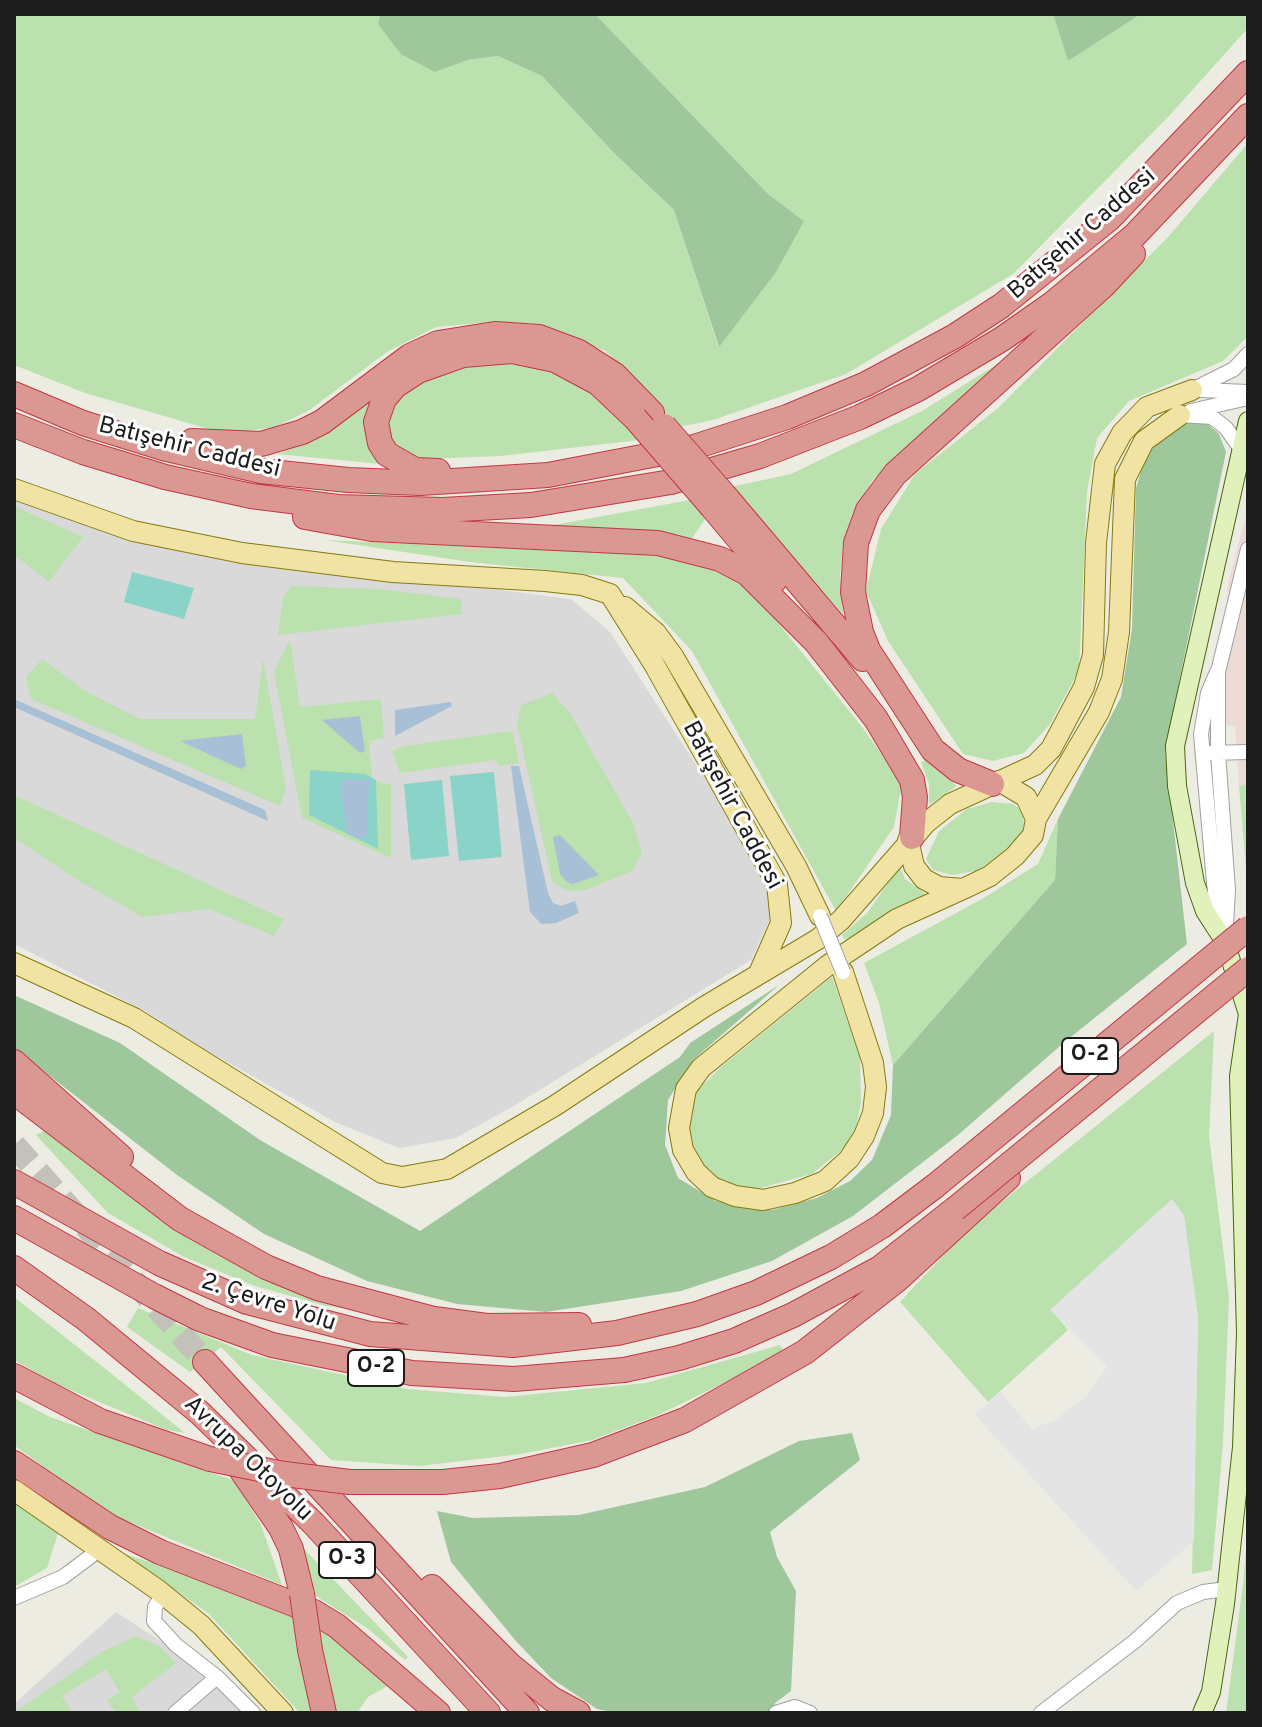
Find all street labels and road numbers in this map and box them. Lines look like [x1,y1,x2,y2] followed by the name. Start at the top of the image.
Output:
[1003,163,1163,307] street label: Batışehir Caddesi
[95,412,283,486] street label: Batışehir Caddesi
[675,717,787,895] street label: Batışehir Caddesi
[1062,1038,1118,1074] road number: O-2
[197,1269,339,1339] street label: 2. Çevre Yolu
[348,1350,404,1386] road number: O-2
[177,1391,317,1529] street label: Avrupa Otoyolu
[319,1542,375,1578] road number: O-3

